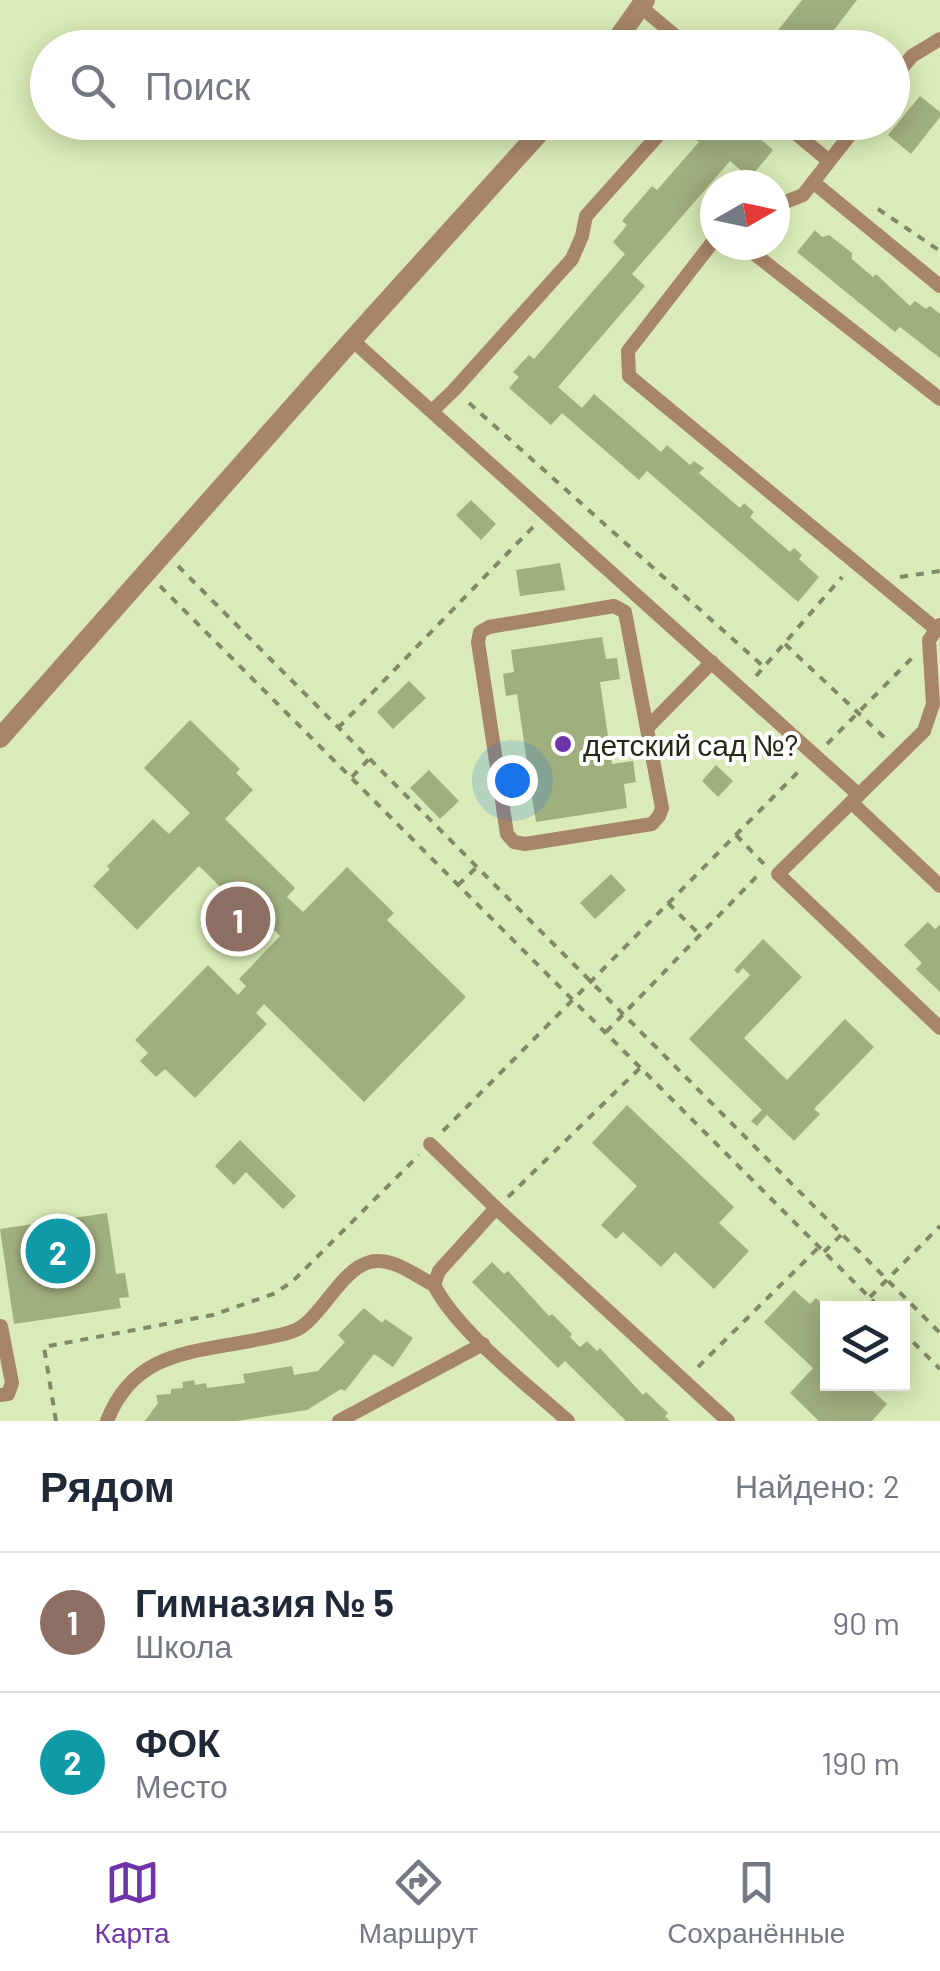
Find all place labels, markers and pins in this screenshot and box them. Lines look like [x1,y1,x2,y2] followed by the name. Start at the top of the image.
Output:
[583,726,798,762] place label: детский сад №?
[552,733,574,755] marker: детский сад №?
[206,882,270,956] pin: 1
[26,1214,90,1288] pin: 2

